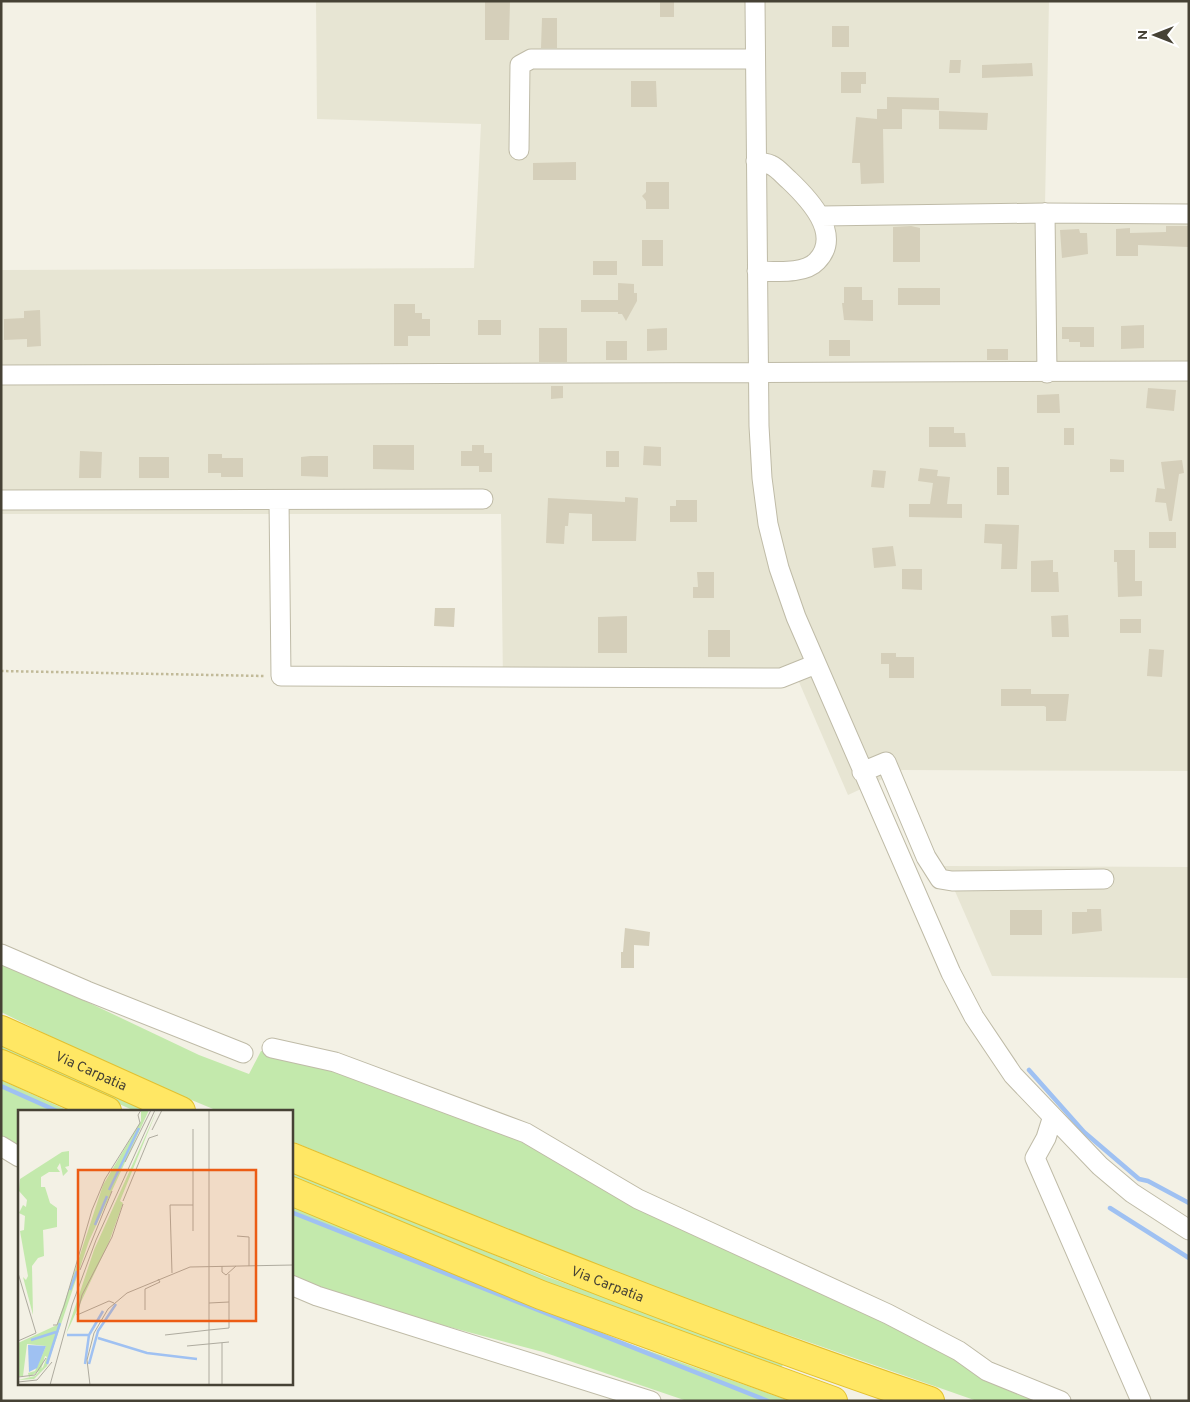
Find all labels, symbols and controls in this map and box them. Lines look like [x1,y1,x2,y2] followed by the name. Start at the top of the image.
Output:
[1130,10,1180,60] north arrow
[1135,30,1152,40] text: N
[52,1049,129,1095] street label: Via Carpatia
[18,1110,292,1384] inset map
[568,1263,646,1307] street label: Via Carpatia

